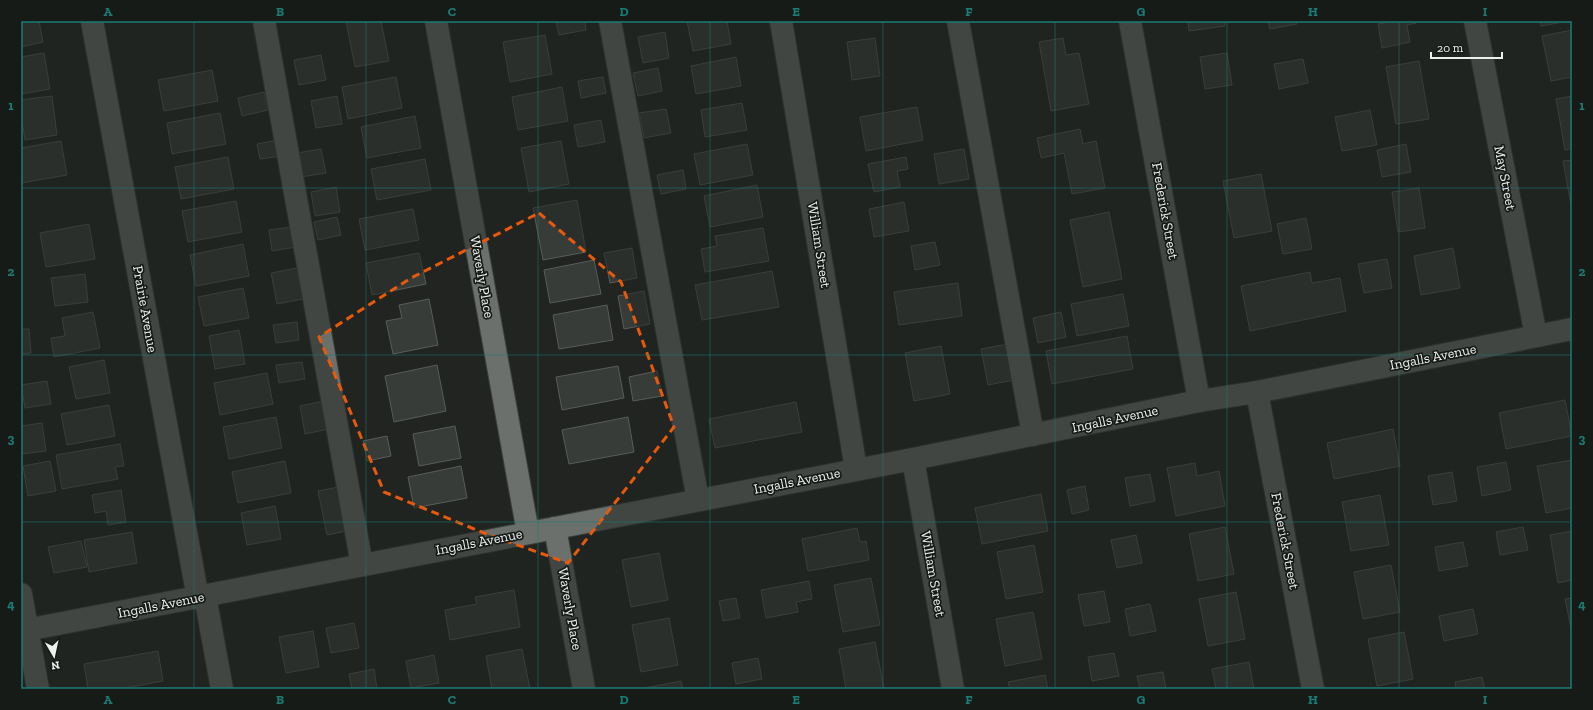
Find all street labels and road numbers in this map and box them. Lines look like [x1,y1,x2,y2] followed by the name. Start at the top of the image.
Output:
[1490,144,1520,213] street label: May Street
[1148,161,1182,262] street label: Frederick Street
[804,201,834,290] street label: William Street
[466,235,498,320] street label: Waverly Place
[129,264,161,354] street label: Prairie Avenue
[1388,340,1478,374] street label: Ingalls Avenue
[1070,401,1160,436] street label: Ingalls Avenue
[752,464,842,498] street label: Ingalls Avenue
[1267,491,1303,592] street label: Frederick Street
[434,525,524,559] street label: Ingalls Avenue
[917,530,949,619] street label: William Street
[554,567,586,652] street label: Waverly Place
[116,588,206,622] street label: Ingalls Avenue

